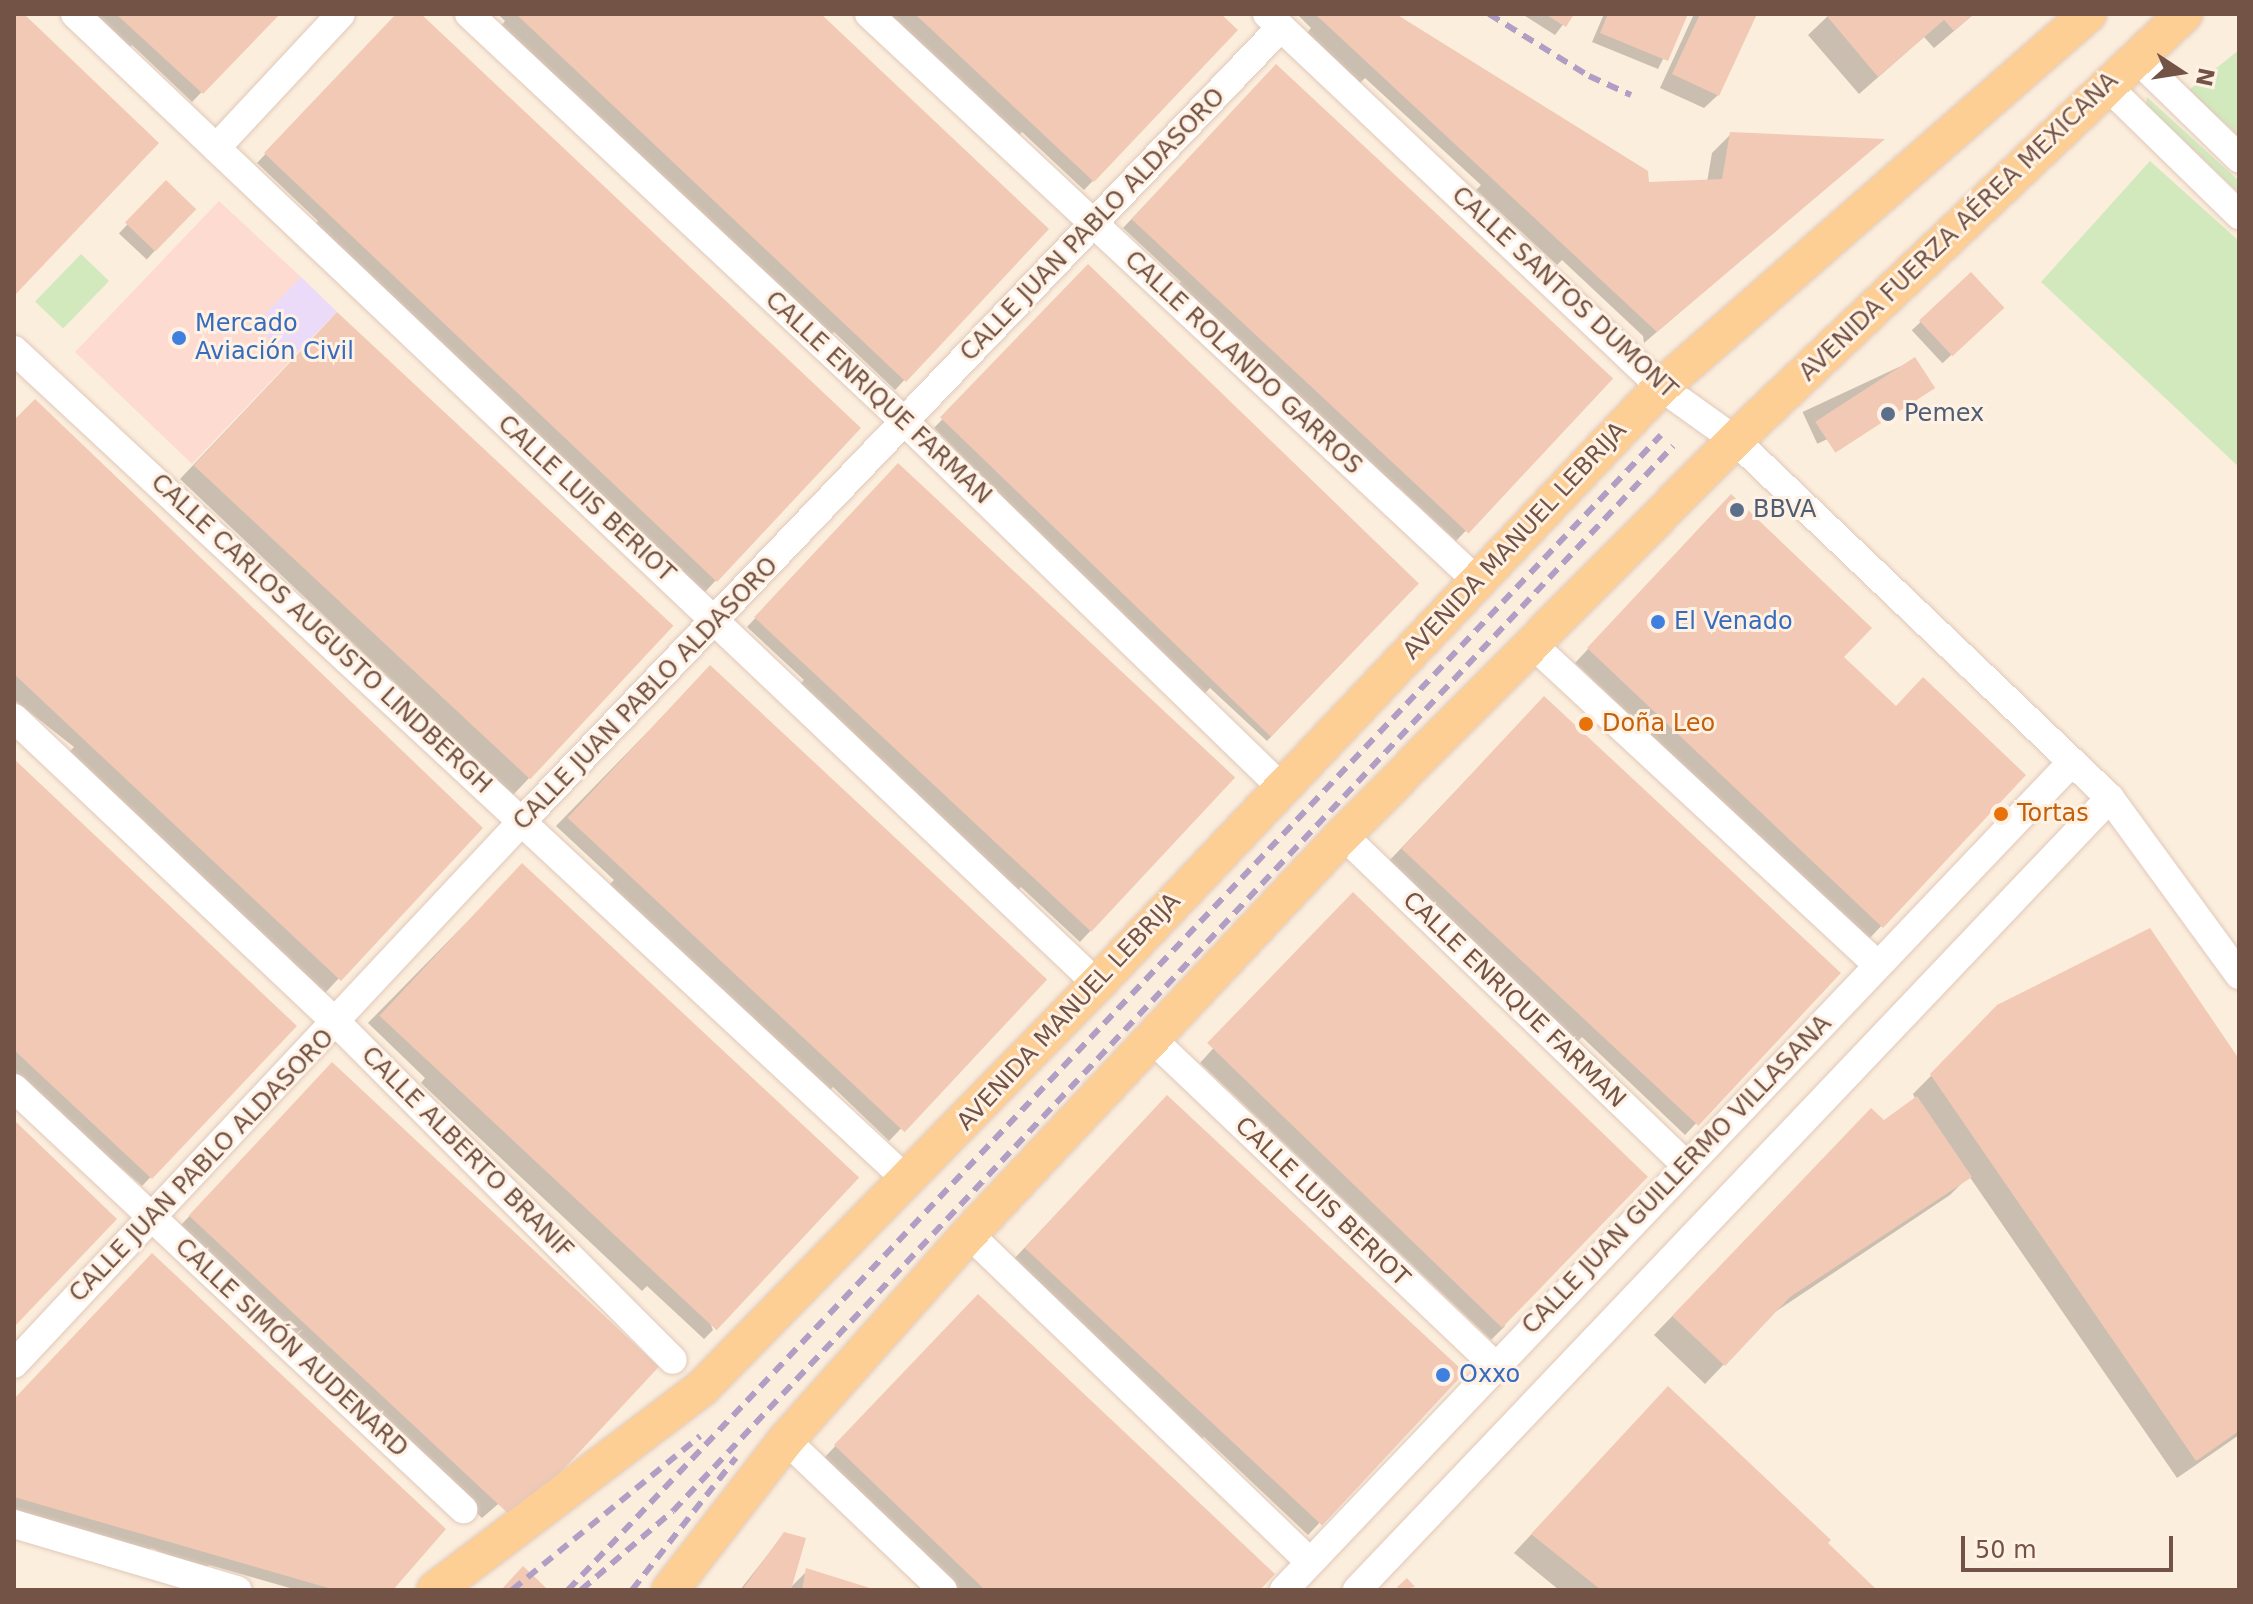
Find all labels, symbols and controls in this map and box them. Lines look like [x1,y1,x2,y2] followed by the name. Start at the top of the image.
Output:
[2141,32,2221,112] north arrow
[2191,65,2219,89] text: N
[1794,67,2124,387] street label: AVENIDA FUERZA AÉREA MEXICANA
[955,83,1231,367] street label: CALLE JUAN PABLO ALDASORO
[1445,181,1683,405] street label: CALLE SANTOS DUMONT
[1118,245,1368,481] street label: CALLE ROLANDO GARROS
[759,286,997,510] street label: CALLE ENRIQUE FARMAN
[195,310,354,366] place label: Mercado Aviación Civil
[170,329,188,347] marker: Mercado Aviación Civil
[1904,400,1984,428] place label: Pemex
[1879,405,1897,423] marker: Pemex
[492,410,680,588] street label: CALLE LUIS BERIOT
[1397,416,1633,666] street label: AVENIDA MANUEL LEBRIJA
[145,468,497,800] street label: CALLE CARLOS AUGUSTO LINDBERGH
[1753,496,1816,524] place label: BBVA
[1728,501,1746,519] marker: BBVA
[508,552,784,836] street label: CALLE JUAN PABLO ALDASORO
[1674,608,1793,636] place label: El Venado
[1649,613,1667,631] marker: El Venado
[1602,710,1715,738] place label: Doña Leo
[1577,715,1595,733] marker: Doña Leo
[2017,800,2089,828] place label: Tortas
[1992,805,2010,823] marker: Tortas
[1397,886,1631,1114] street label: CALLE ENRIQUE FARMAN
[951,887,1187,1137] street label: AVENIDA MANUEL LEBRIJA
[1517,1010,1837,1340] street label: CALLE JUAN GUILLERMO VILLASANA
[64,1024,340,1308] street label: CALLE JUAN PABLO ALDASORO
[355,1041,579,1265] street label: CALLE ALBERTO BRANIF
[1229,1111,1415,1293] street label: CALLE LUIS BERIOT
[169,1233,413,1463] street label: CALLE SIMÓN AUDENARD
[1459,1361,1520,1389] place label: Oxxo
[1434,1366,1452,1384] marker: Oxxo
[1965,1520,2177,1570] scale bar
[1975,1536,2037,1564] text: 50 m

